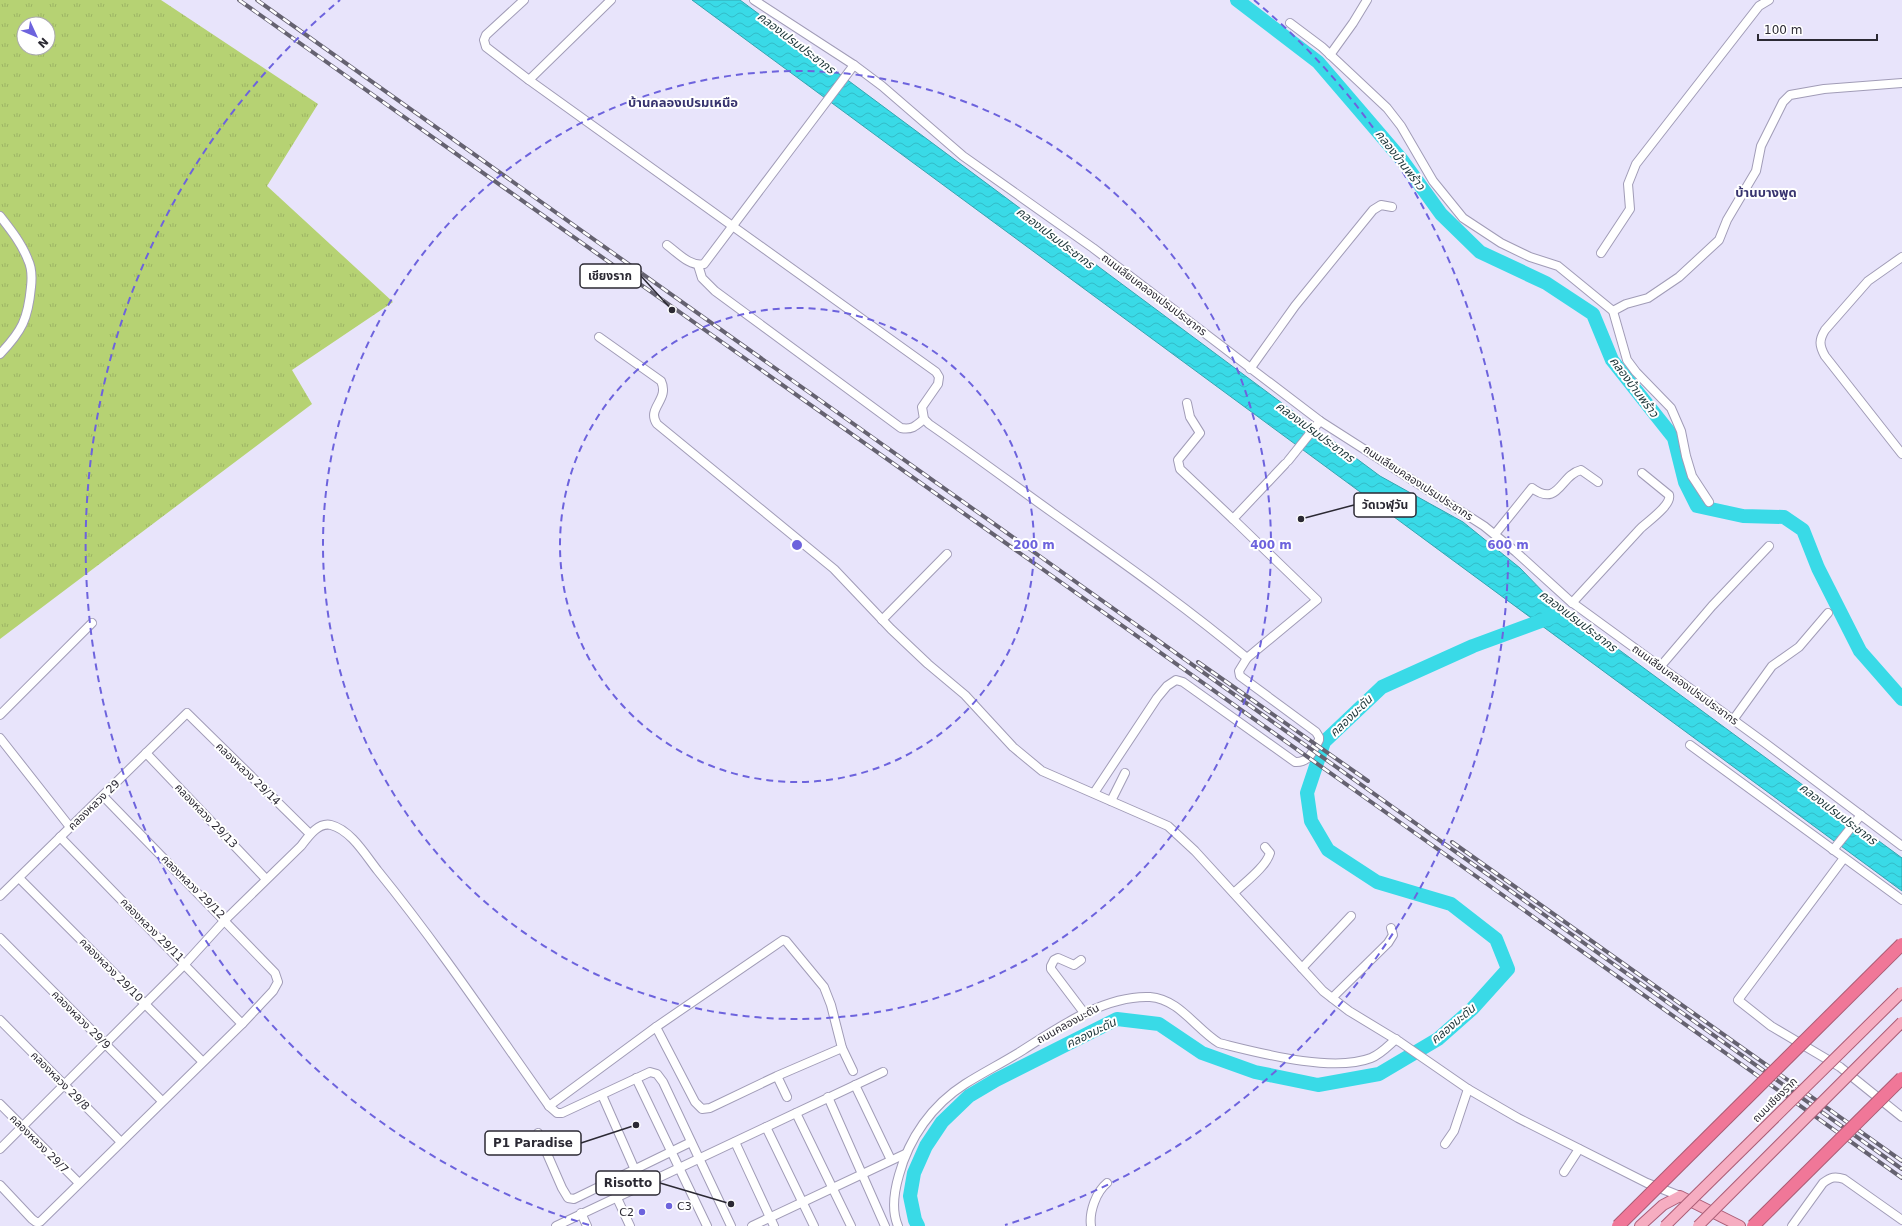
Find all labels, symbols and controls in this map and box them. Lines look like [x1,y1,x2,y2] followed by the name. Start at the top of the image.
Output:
[755,9,838,77] water label: คลองเปรมประชากร
[16,16,56,56] north arrow
[1758,16,1877,42] scale bar
[1764,23,1802,37] text: 100 m
[35,35,51,50] text: N
[628,95,738,110] district label: บ้านคลองเปรมเหนือ
[1372,127,1428,194] water label: คลองบ้านพร้าว
[1735,185,1797,201] district label: บ้านบางพูด
[1014,204,1097,272] water label: คลองเปรมประชากร
[1099,251,1209,339] street label: ถนนเลียบคลองเปรมประชากร
[580,264,641,288] callout: เชียงราก
[588,269,632,283] text: เชียงราก
[1607,354,1662,421] water label: คลองบ้านพร้าว
[1273,399,1358,466] water label: คลองเปรมประชากร
[1361,443,1475,523] street label: ถนนเลียบคลองเปรมประชากร
[1354,493,1416,517] callout: วัดเวฬุวัน
[1362,498,1408,512] text: วัดเวฬุวัน
[790,538,804,552] centre of rings
[1013,538,1055,552] text: 200 m
[1250,538,1292,552] text: 400 m
[1487,538,1529,552] text: 600 m
[1537,587,1620,655] water label: คลองเปรมประชากร
[1629,642,1741,728] street label: ถนนเลียบคลองเปรมประชากร
[1327,692,1376,740] water label: คลองมะดัน
[213,740,283,808] street label: คลองหลวง 29/14
[65,777,123,833] street label: คลองหลวง 29
[1797,780,1880,848] water label: คลองเปรมประชากร
[172,781,240,851] street label: คลองหลวง 29/13
[159,853,227,921] street label: คลองหลวง 29/12
[118,896,186,964] street label: คลองหลวง 29/11
[77,936,145,1004] street label: คลองหลวง 29/10
[49,988,113,1052] street label: คลองหลวง 29/9
[1034,1001,1102,1047] street label: ถนนคลองมะดัน
[1428,1001,1479,1047] water label: คลองมะดัน
[1064,1015,1118,1051] water label: คลองมะดัน
[28,1049,92,1113] street label: คลองหลวง 29/8
[1750,1075,1800,1125] street label: ถนนเชียงราก
[7,1112,71,1176] street label: คลองหลวง 29/7
[485,1131,581,1155] callout: P1 Paradise
[493,1136,573,1150] text: P1 Paradise
[596,1171,660,1195] callout: Risotto
[604,1176,652,1190] text: Risotto
[677,1200,692,1213] place label: C3
[664,1201,674,1211] marker: C3
[619,1206,634,1219] place label: C2
[637,1207,647,1217] marker: C2

